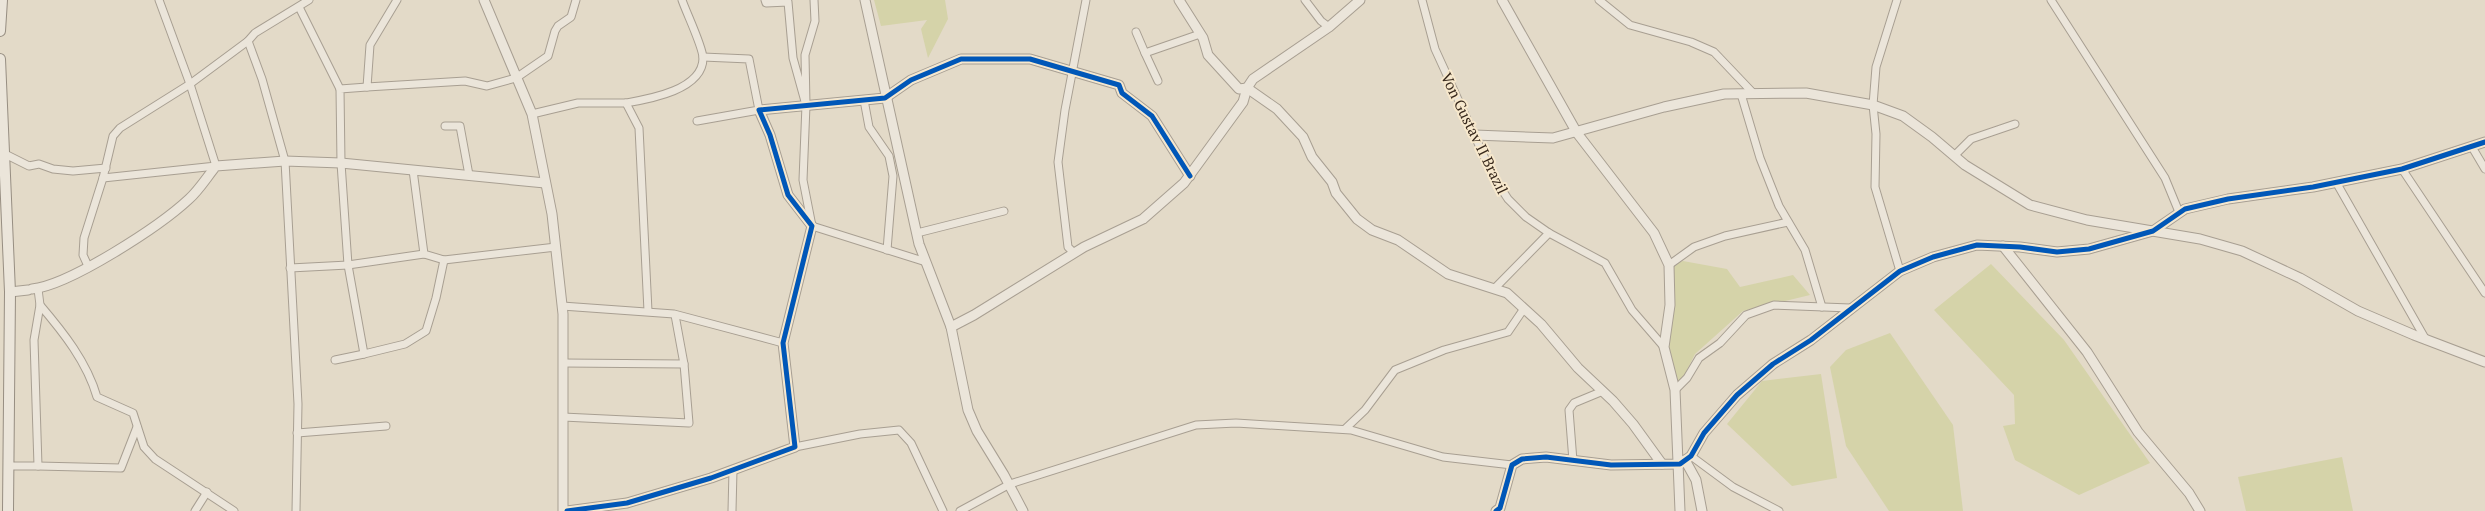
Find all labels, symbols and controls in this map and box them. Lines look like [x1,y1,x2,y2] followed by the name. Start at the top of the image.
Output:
[1437,69,1513,197] street label: Von Gustav II Brazil

